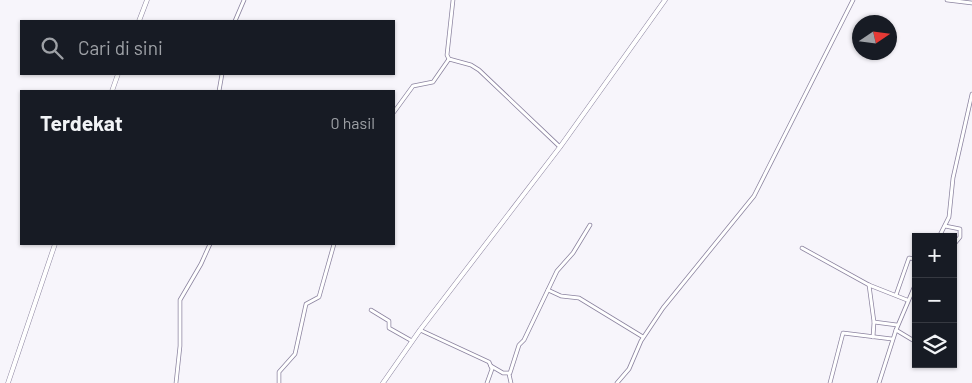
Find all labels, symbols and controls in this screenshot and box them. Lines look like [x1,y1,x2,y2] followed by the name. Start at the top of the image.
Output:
[852,15,897,60] north arrow
[20,20,395,75] search box
[38,34,66,62] icon: search
[78,36,163,59] text: Cari di sini
[40,110,123,135] text: Terdekat
[331,113,375,132] text: 0 hasil
[912,233,957,368] map controls
[912,233,957,278] button: +
[912,278,957,323] button: −
[912,323,957,368] button: layers

